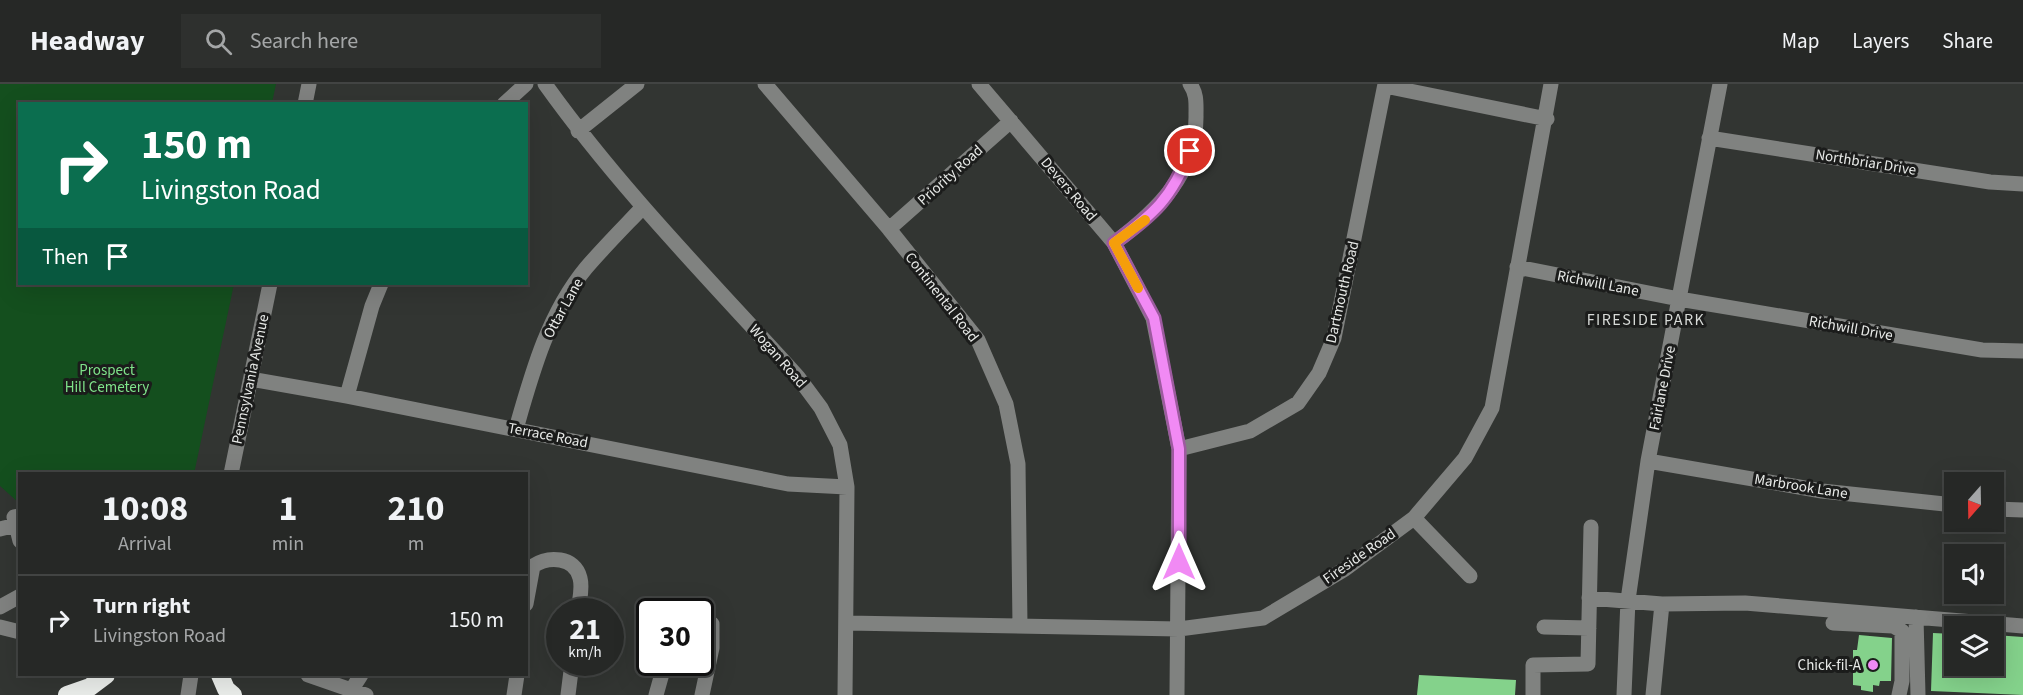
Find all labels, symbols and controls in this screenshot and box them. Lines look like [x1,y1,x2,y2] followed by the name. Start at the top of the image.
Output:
[181,14,601,68] search box
[30,21,145,61] text: Headway
[202,25,235,58] icon: search
[250,25,358,57] text: Search here
[1782,26,1819,56] text: Map
[1852,26,1909,56] text: Layers
[1942,26,1993,56] text: Share
[141,115,252,175] text: 150 m
[1164,125,1215,176] pin
[42,126,120,204] icon: right
[1173,134,1206,167] icon: arrive
[913,140,988,211] street label: Priority Road
[1814,144,1918,181] street label: Northbriar Drive
[1036,153,1102,226] street label: Devers Road
[141,171,321,210] text: Livingston Road
[1321,239,1364,345] street label: Dartmouth Road
[101,240,134,273] icon: arrive
[42,241,89,273] text: Then
[900,248,983,347] street label: Continental Road
[1555,265,1641,302] street label: Richwill Lane
[538,274,589,342] street label: Ottar Lane
[1587,309,1705,331] district label: FIRESIDE PARK
[1807,311,1895,346] street label: Richwill Drive
[226,312,274,446] street label: Pennsylvania Avenue
[744,320,811,393] street label: Wogan Road
[1644,344,1681,432] street label: Fairlane Drive
[65,360,149,398] park label: Prospect Hill Cemetery
[506,417,590,454] street label: Terrace Road
[1753,469,1849,504] street label: Marbrook Lane
[1944,472,2004,532] north arrow
[1944,472,2004,676] map controls
[101,483,188,534] text: 10:08
[278,483,297,534] text: 1
[388,483,445,534] text: 210
[1319,524,1400,589] street label: Fireside Road
[118,530,172,558] text: Arrival
[272,530,304,558] text: min
[408,530,424,558] text: m
[1147,530,1211,594] position arrow
[1944,544,2004,604] button: sound
[93,590,190,622] text: Turn right
[636,598,714,676] speed limit sign: 30
[42,604,75,637] icon: right
[449,604,504,636] text: 150 m
[569,608,601,651] text: 21
[1944,616,2004,676] button: layers
[93,622,226,650] text: Livingston Road
[568,642,602,663] text: km/h
[1798,655,1862,676] place label: Chick-fil-A
[1866,658,1880,672] marker: Chick-fil-A

